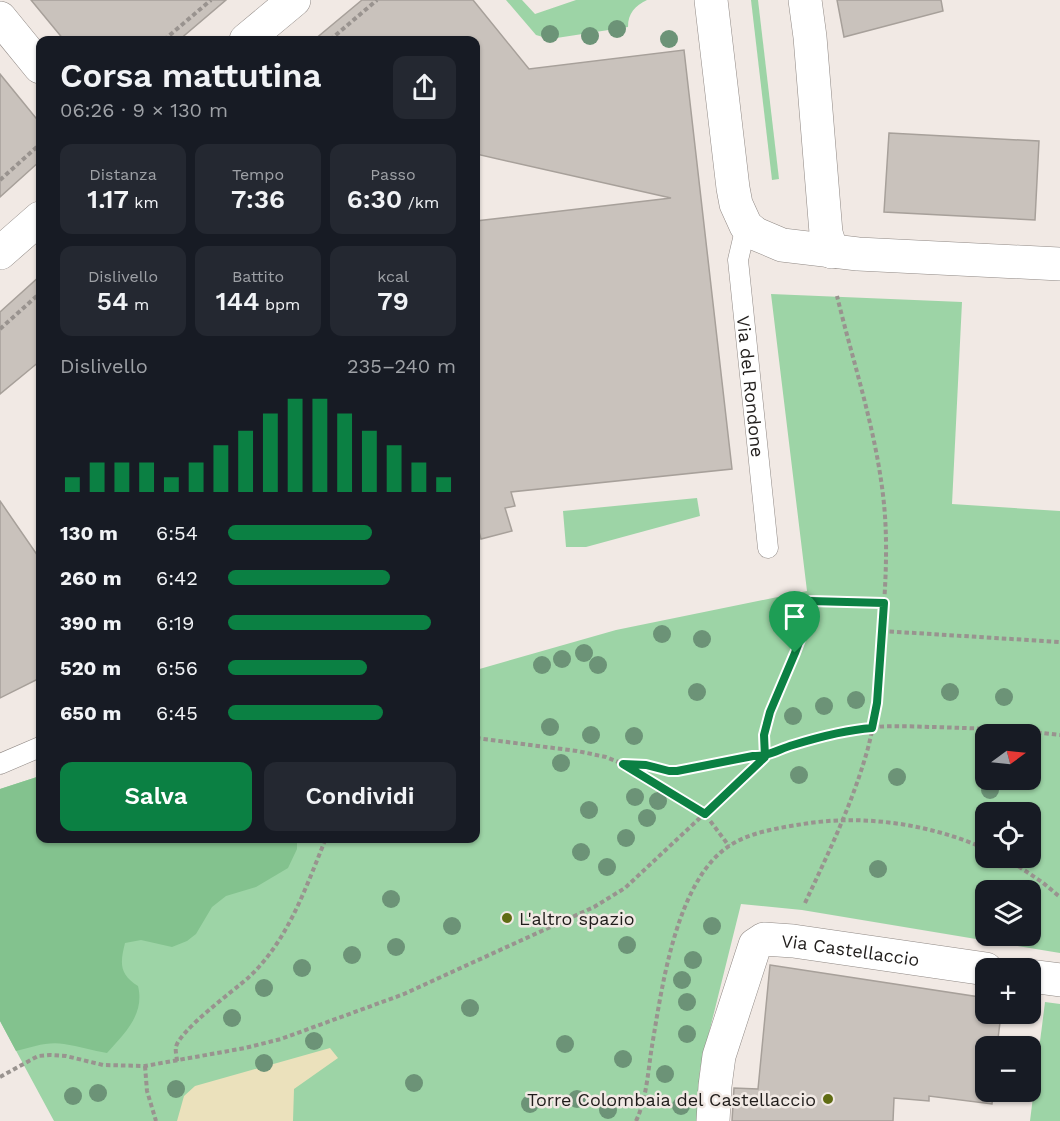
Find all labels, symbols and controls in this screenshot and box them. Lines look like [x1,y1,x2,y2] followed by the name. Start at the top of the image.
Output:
[60,56,321,95] text: Corsa mattutina
[393,56,456,119] button: share
[60,98,228,122] text: 06:26 · 9 × 130 m
[89,165,157,184] text: Distanza
[232,165,284,184] text: Tempo
[370,165,416,184] text: Passo
[87,184,129,214] text: 1.17
[231,184,285,214] text: 7:36
[347,184,402,214] text: 6:30
[129,193,159,212] text: km
[402,193,439,212] text: /km
[88,267,158,286] text: Dislivello
[232,267,284,286] text: Battito
[377,267,409,286] text: kcal
[97,286,128,316] text: 54
[216,286,259,316] text: 144
[377,286,409,316] text: 79
[128,295,149,314] text: m
[259,295,300,314] text: bpm
[733,314,769,458] street label: Via del Rondone
[60,354,148,378] text: Dislivello
[347,354,456,378] text: 235–240 m
[60,521,118,545] text: 130 m
[156,521,198,545] text: 6:54
[60,566,122,590] text: 260 m
[156,566,198,590] text: 6:42
[769,591,820,653] pin
[778,600,811,633] icon: arrive
[60,611,122,635] text: 390 m
[156,611,194,635] text: 6:19
[60,656,121,680] text: 520 m
[156,656,198,680] text: 6:56
[60,701,121,725] text: 650 m
[156,701,198,725] text: 6:45
[975,724,1041,790] north arrow
[975,724,1041,1102] map controls
[60,762,252,831] button: Salva
[264,762,456,831] button: Condividi
[975,802,1041,868] button: locate
[975,880,1041,946] button: layers
[519,908,635,929] place label: L'altro spazio
[500,911,514,925] marker: L'altro spazio
[781,930,921,970] street label: Via Castellaccio
[975,958,1041,1024] button: +
[975,1036,1041,1102] button: −
[527,1089,816,1110] place label: Torre Colombaia del Castellaccio
[821,1092,835,1106] marker: Torre Colombaia del Castellaccio

